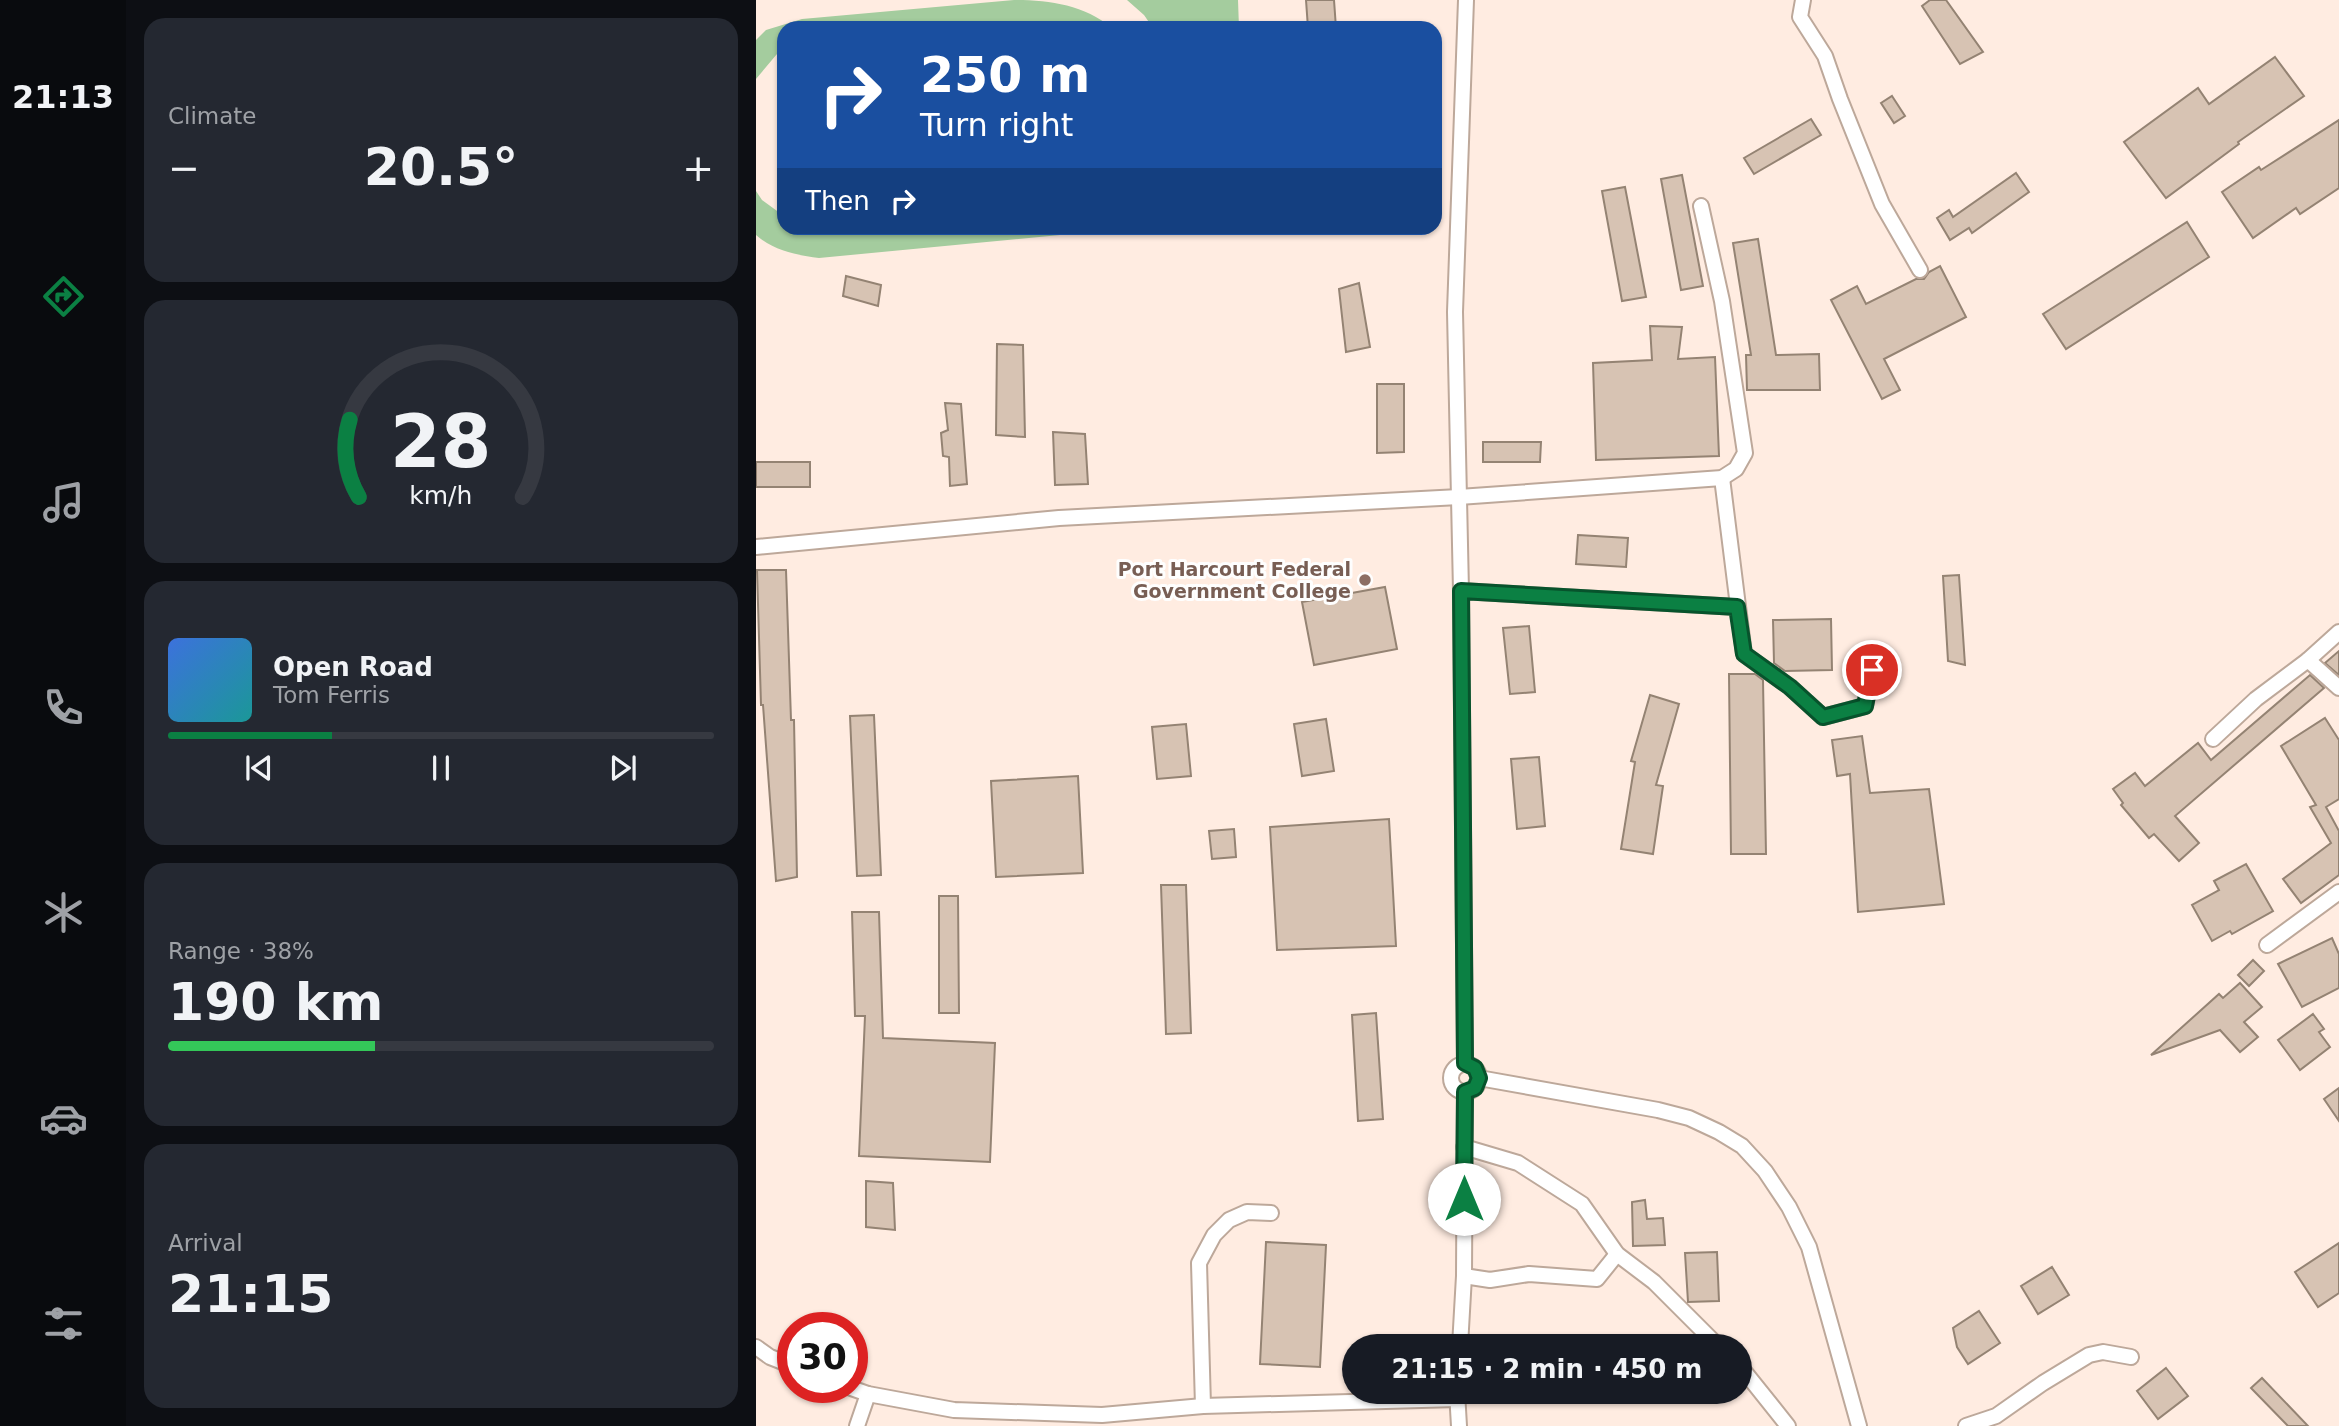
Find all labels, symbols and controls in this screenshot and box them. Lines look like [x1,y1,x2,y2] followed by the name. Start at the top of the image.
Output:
[920,47,1090,104] text: 250 m
[805,49,896,140] icon: right
[12,78,114,116] text: 21:13
[168,103,257,129] text: Climate
[920,106,1073,144] text: Turn right
[364,137,518,197] text: 20.5°
[168,146,200,190] text: −
[682,146,714,190] text: +
[884,182,922,220] icon: right
[805,186,870,216] text: Then
[39,272,88,321] icon: directions
[390,400,492,485] text: 28
[39,478,88,527] icon: music
[409,481,473,510] text: km/h
[1118,558,1351,602] place label: Port Harcourt Federal Government College
[1357,572,1373,588] marker: Port Harcourt Federal Government College
[1842,640,1902,700] pin
[1853,651,1891,689] icon: arrive
[273,652,433,682] text: Open Road
[273,682,390,708] text: Tom Ferris
[39,683,88,732] icon: phone
[240,749,278,787] icon: previous
[422,749,460,787] icon: pause
[604,749,642,787] icon: next
[39,888,88,937] icon: climate
[168,938,314,964] text: Range · 38%
[168,972,383,1032] text: 190 km
[39,1094,88,1143] icon: car
[1427,1162,1501,1236] position arrow
[168,1230,243,1256] text: Arrival
[168,1264,334,1324] text: 21:15
[39,1299,88,1348] icon: filters
[777,1312,868,1403] speed limit sign: 30
[1392,1354,1702,1384] text: 21:15 · 2 min · 450 m

